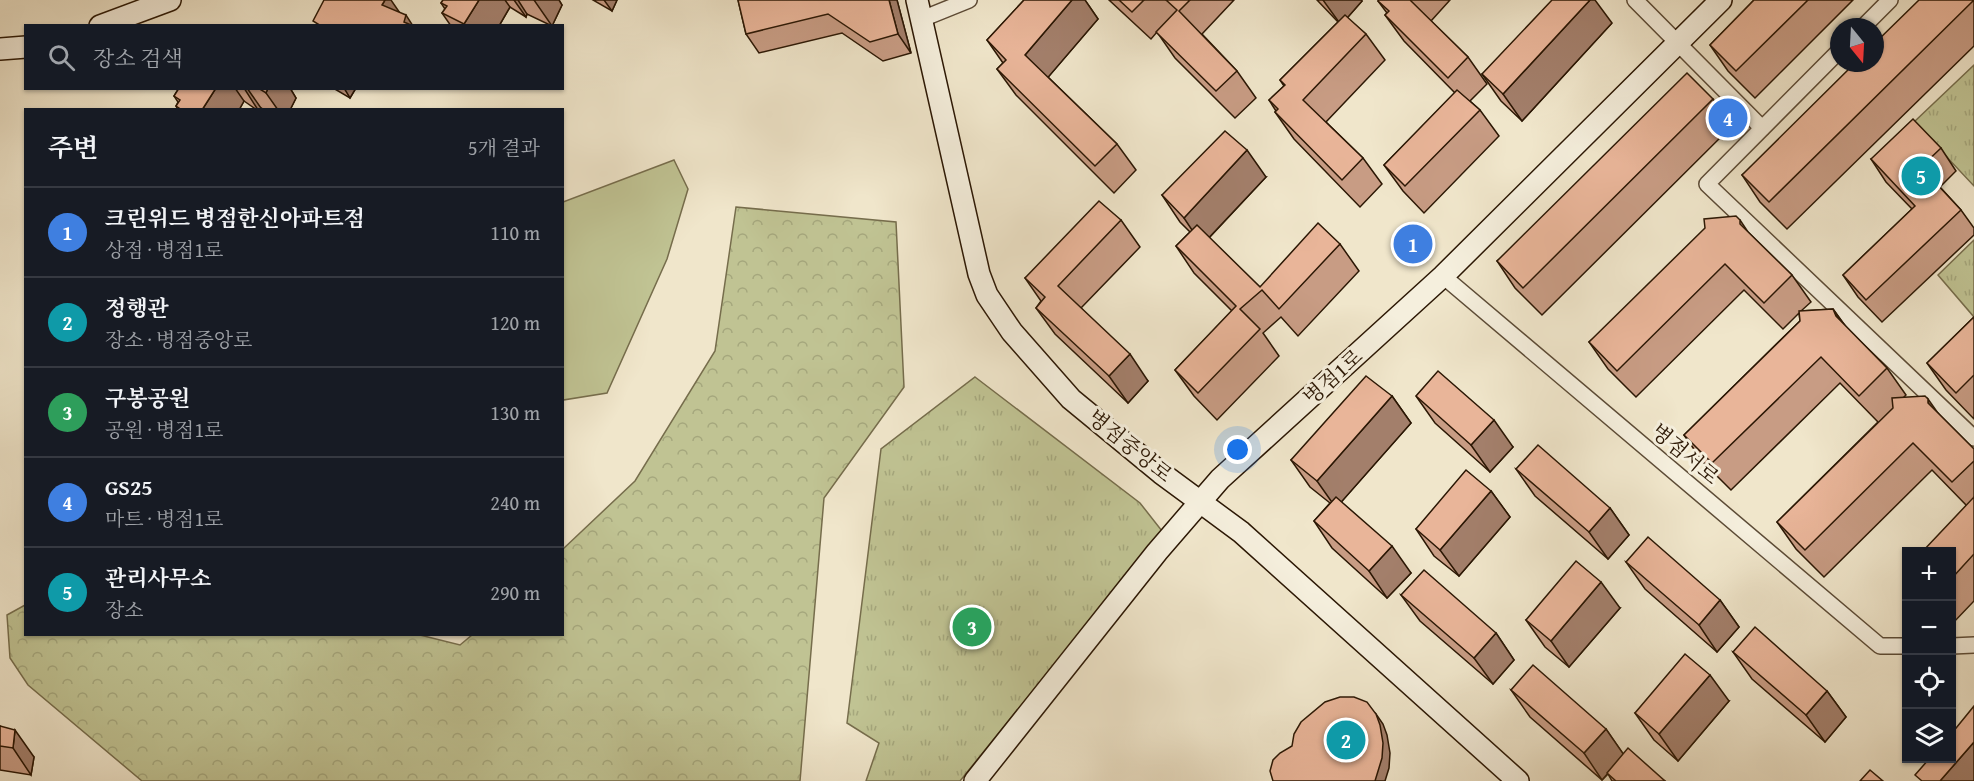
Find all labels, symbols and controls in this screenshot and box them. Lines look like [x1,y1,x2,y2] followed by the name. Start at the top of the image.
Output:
[1830,18,1884,72] north arrow
[24,24,564,90] search box
[45,41,78,74] icon: search
[93,42,183,74] text: 장소 검색
[1708,96,1748,140] pin: 4
[48,128,98,167] text: 주변
[468,133,540,162] text: 5개 결과
[1902,154,1940,198] pin: 5
[105,202,365,234] text: 크린위드 병점한신아파트점
[62,218,73,247] text: 1
[490,218,540,247] text: 110 m
[1394,222,1432,266] pin: 1
[105,235,223,264] text: 상점 · 병점1로
[105,292,169,324] text: 정행관
[62,308,73,337] text: 2
[490,308,540,337] text: 120 m
[105,325,252,354] text: 장소 · 병점중앙로
[1296,341,1369,412] street label: 병점1로
[105,382,190,414] text: 구봉공원
[62,398,73,427] text: 3
[490,398,540,427] text: 130 m
[1081,402,1179,490] street label: 병점중앙로
[105,415,223,444] text: 공원 · 병점1로
[1644,416,1726,492] street label: 병점서로
[1223,435,1252,464] your location
[105,471,153,503] text: GS25
[62,488,73,517] text: 4
[490,488,540,517] text: 240 m
[105,504,223,533] text: 마트 · 병점1로
[1902,547,1956,763] map controls
[1902,547,1956,601] button: +
[105,562,211,594] text: 관리사무소
[62,578,73,607] text: 5
[490,578,540,607] text: 290 m
[105,595,144,624] text: 장소
[1902,601,1956,655] button: −
[952,604,992,650] pin: 3
[1902,655,1956,709] button: locate
[1902,709,1956,763] button: layers
[1326,718,1366,762] pin: 2

